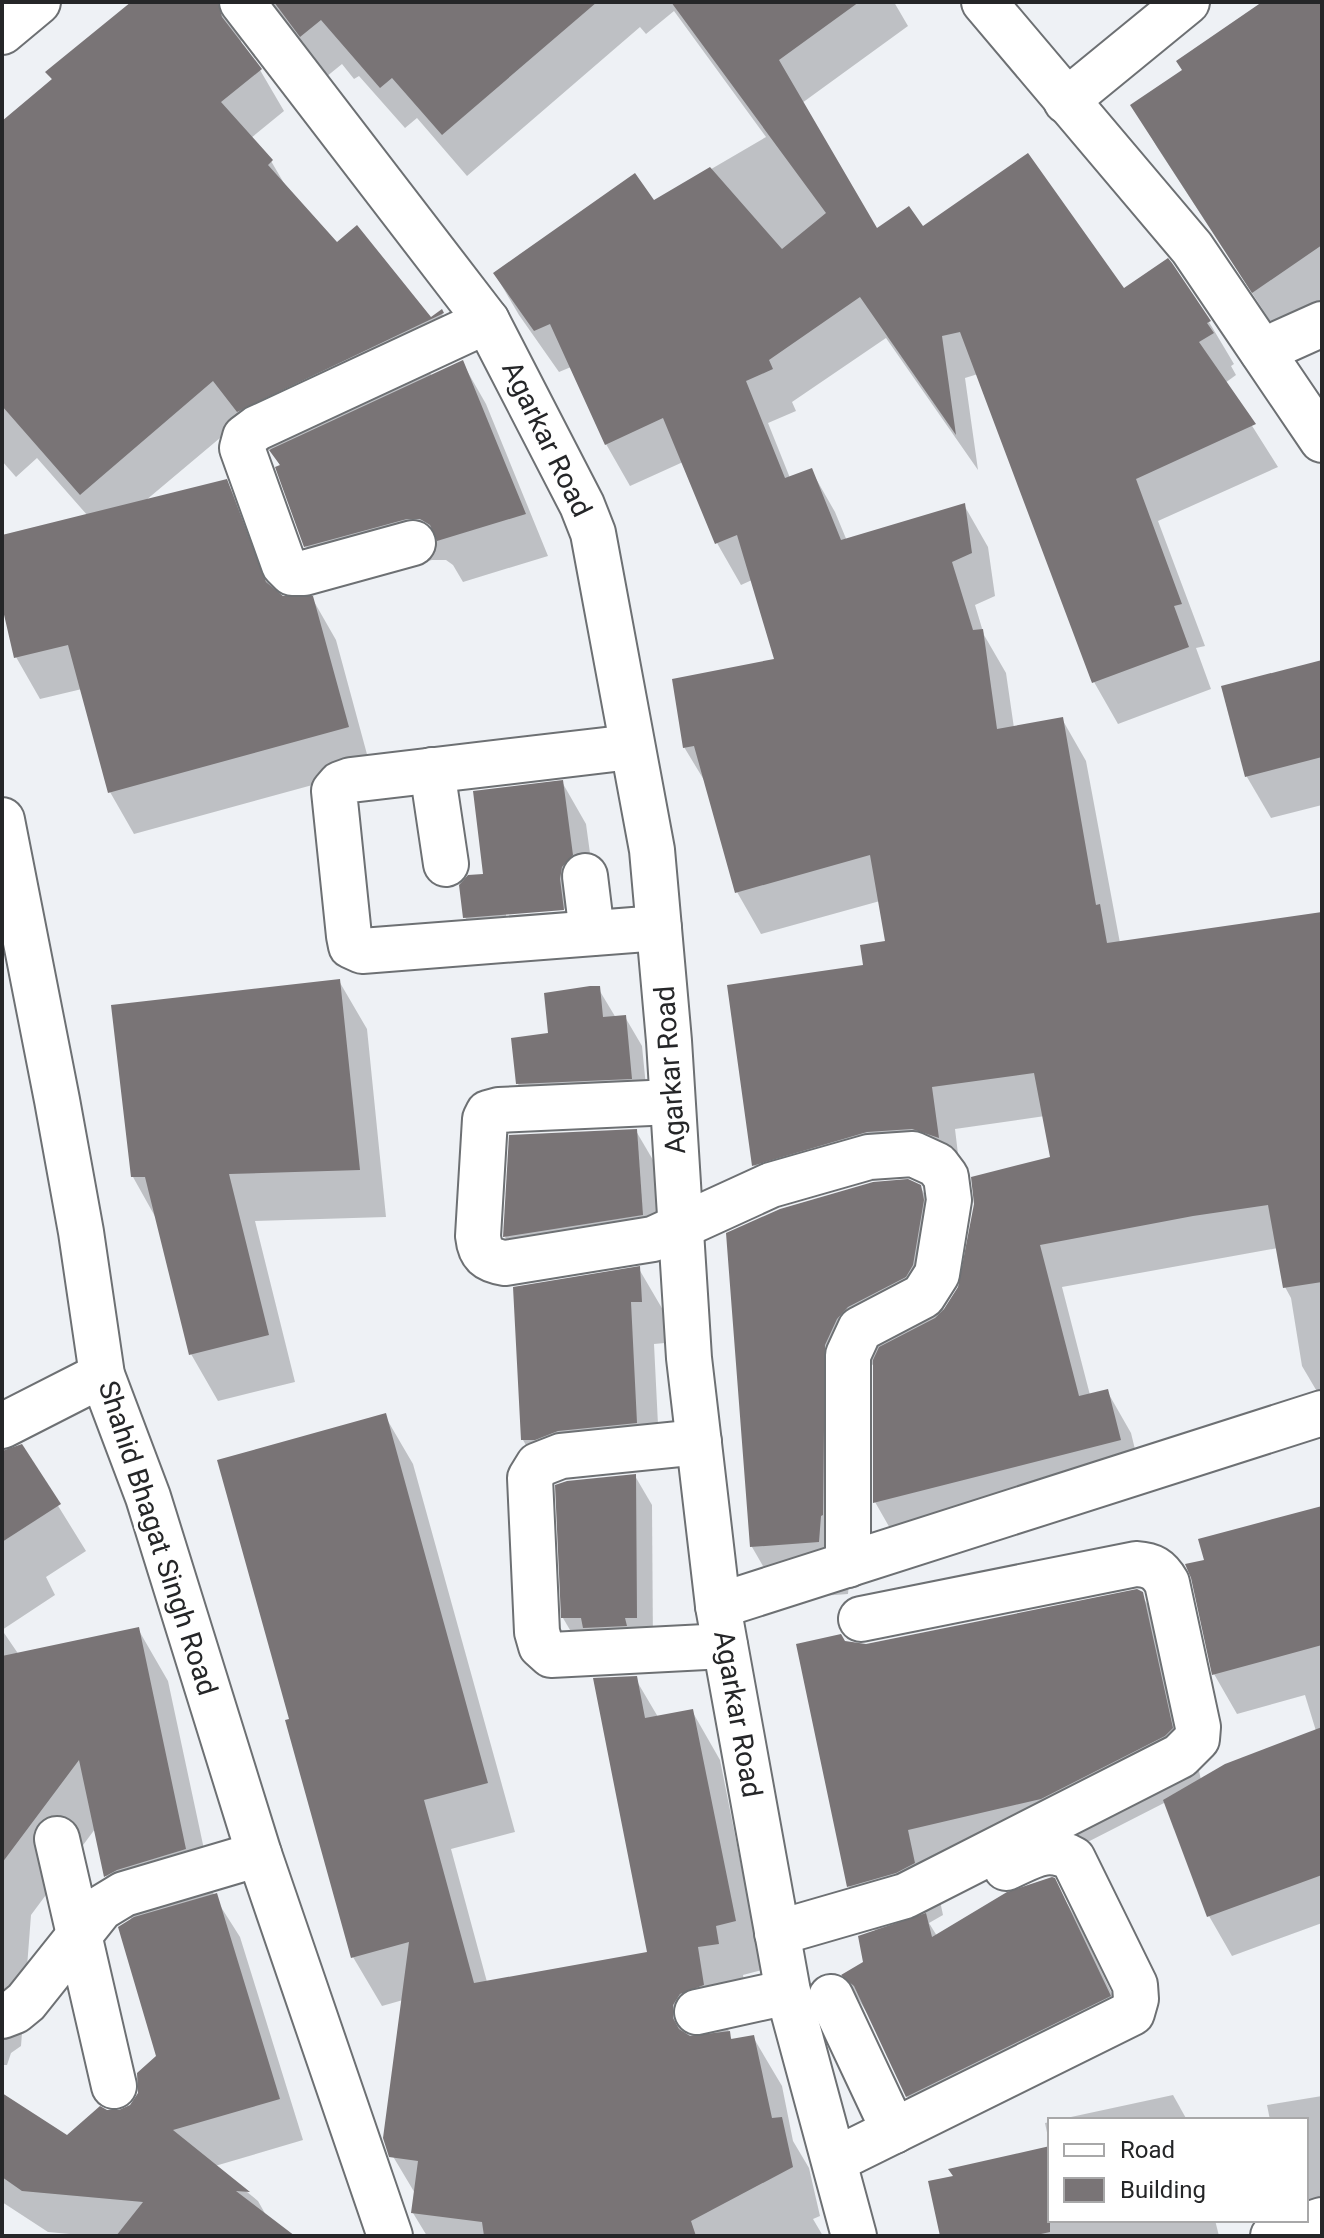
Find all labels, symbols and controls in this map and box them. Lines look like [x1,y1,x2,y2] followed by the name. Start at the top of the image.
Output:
[495,356,599,522] street label: Agarkar Road
[648,985,692,1155] street label: Agarkar Road
[92,1377,224,1699] street label: Shahid Bhagat Singh Road
[707,1628,769,1800] street label: Agarkar Road
[1048,2118,1308,2222] legend
[1120,2136,1175,2164] text: Road
[1120,2176,1206,2204] text: Building

